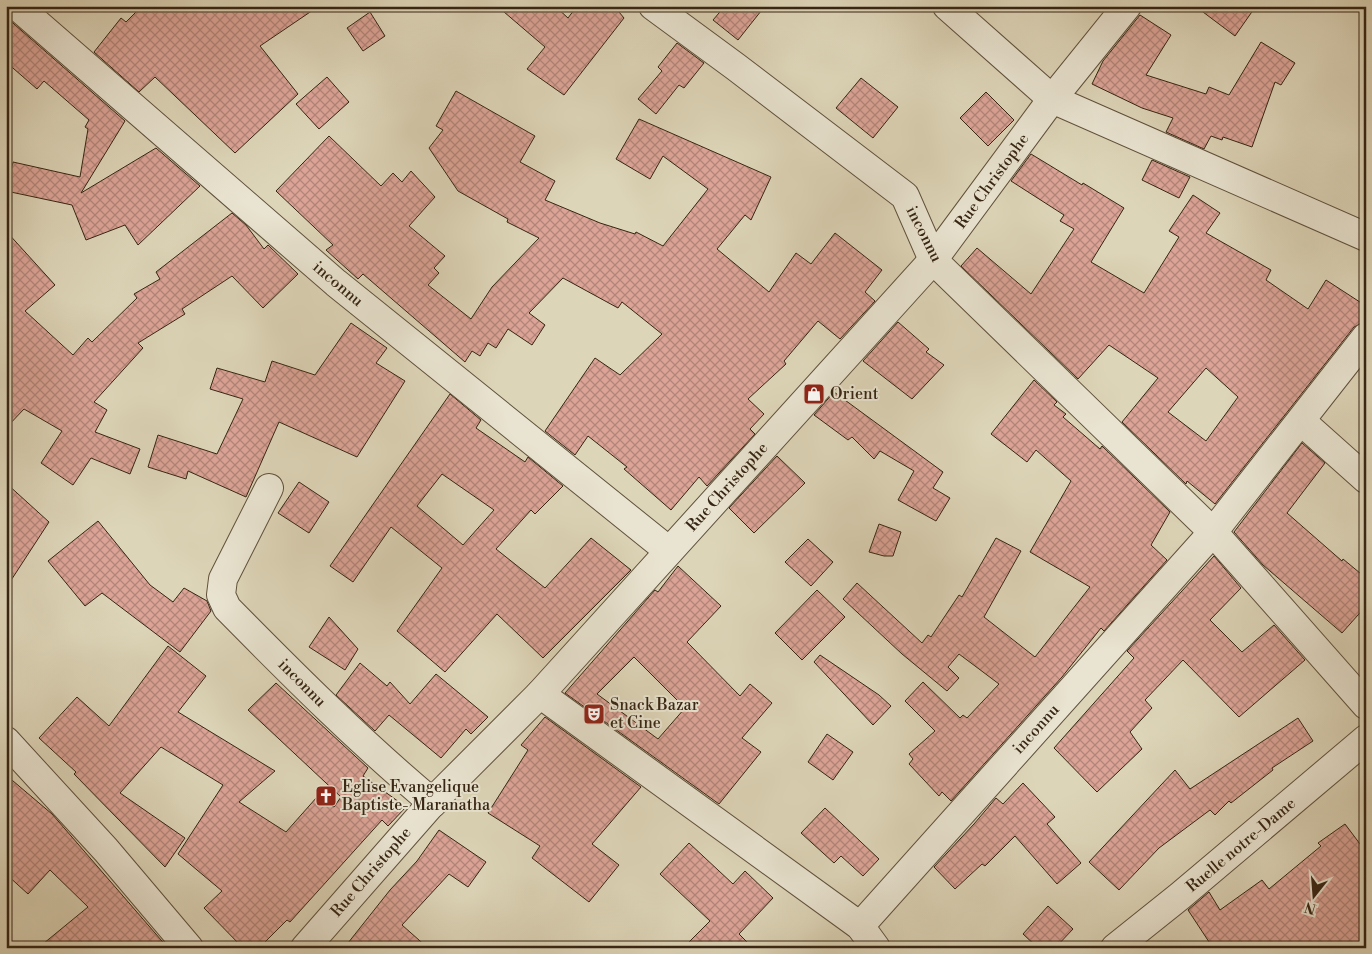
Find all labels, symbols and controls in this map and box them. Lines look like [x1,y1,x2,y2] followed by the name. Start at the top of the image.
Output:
[951,129,1033,233] street label: Rue Christophe
[901,203,947,265] street label: inconnu
[309,257,367,311] street label: inconnu
[802,382,826,406] shop icon: Orient
[830,384,879,404] place label: Orient
[682,438,772,536] street label: Rue Christophe
[274,655,330,711] street label: inconnu
[610,695,699,733] place label: Snack Bazar et Cine
[1008,700,1064,758] street label: inconnu
[582,702,606,726] theatre icon: Snack Bazar et Cine
[341,777,491,815] place label: Eglise Evangelique Baptiste- Maranatha
[314,784,338,808] church icon: Eglise Evangelique Baptiste- Maranatha
[1182,793,1300,897] street label: Ruelle notre-Dame
[326,823,416,921] street label: Rue Christophe
[1290,872,1340,922] north arrow
[1303,897,1318,918] text: N

